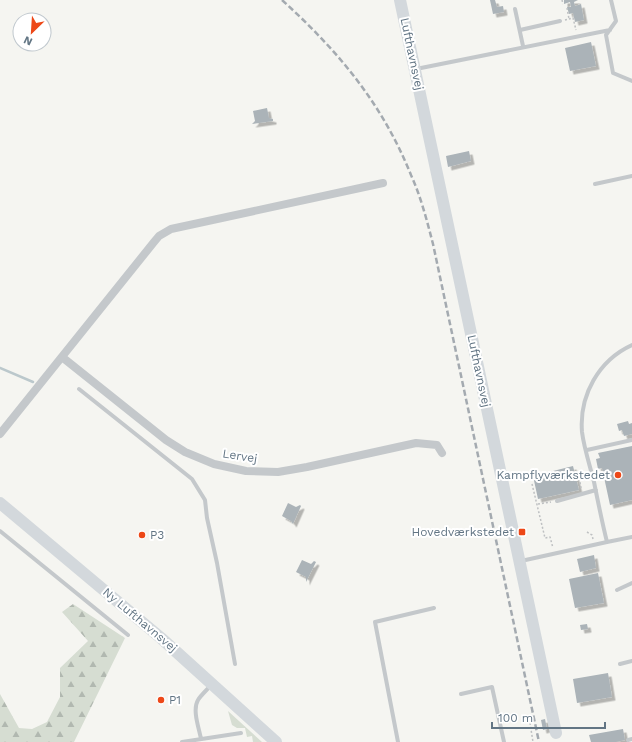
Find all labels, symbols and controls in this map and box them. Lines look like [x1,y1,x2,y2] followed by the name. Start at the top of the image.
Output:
[12,12,52,52] north arrow
[397,16,427,92] street label: Lufthavnsvej
[22,33,34,48] text: N
[464,333,494,409] street label: Lufthavnsvej
[222,446,258,466] street label: Lervej
[496,468,610,482] place label: Kampflyværkstedet
[613,470,623,480] marker: Kampflyværkstedet
[411,525,514,539] place label: Hovedværkstedet
[517,527,527,537] marker: Hovedværkstedet
[150,528,164,542] place label: P3
[137,530,147,540] marker: P3
[100,585,180,655] street label: Ny Lufthavnsvej
[169,693,181,707] place label: P1
[156,695,166,705] marker: P1
[492,704,605,730] scale bar
[498,711,533,725] text: 100 m

